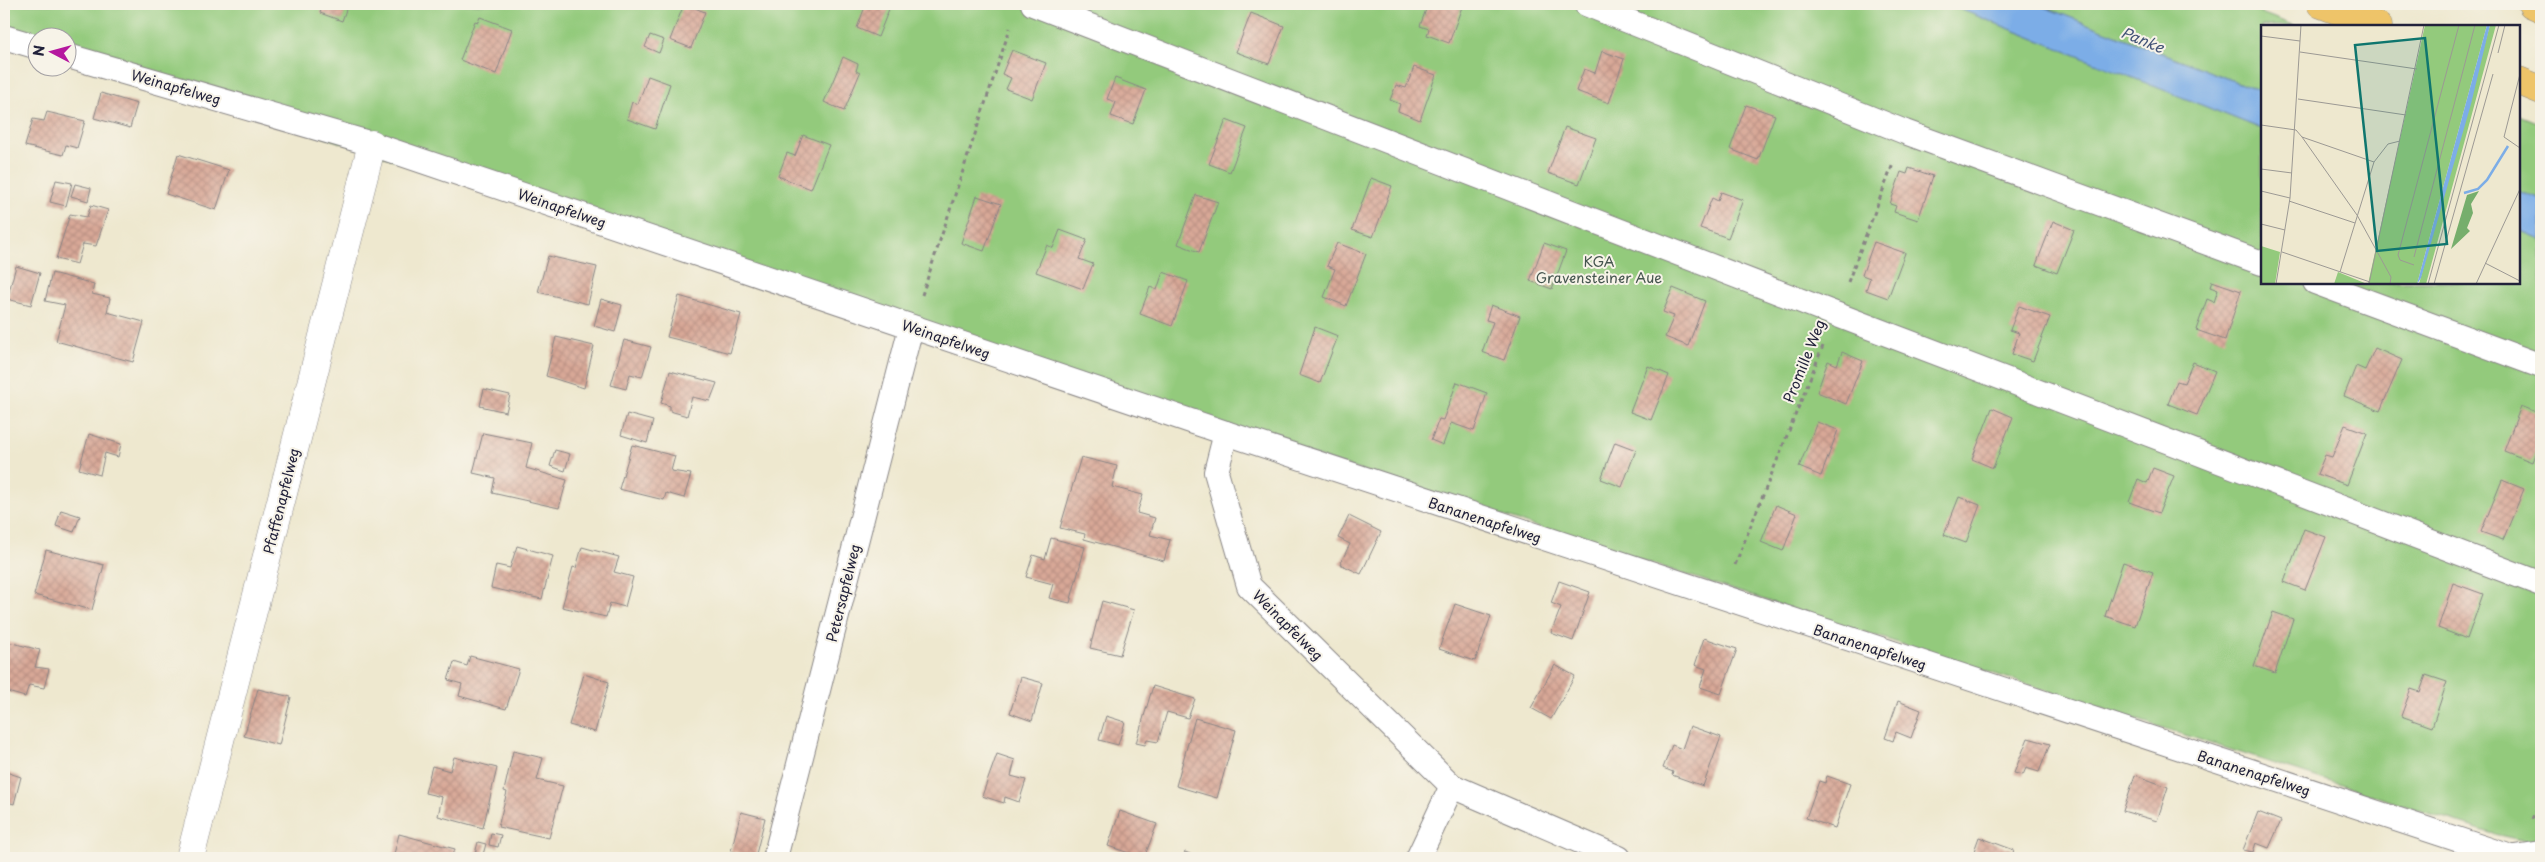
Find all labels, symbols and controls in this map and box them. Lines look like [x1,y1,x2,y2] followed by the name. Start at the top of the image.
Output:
[2118,20,2169,58] water label: Panke
[2261,25,2520,284] inset map
[28,28,78,78] north arrow
[28,44,50,57] text: N
[129,64,223,110] street label: Weinapfelweg
[515,183,609,233] street label: Weinapfelweg
[1536,251,1662,288] park label: KGA Gravensteiner Aue
[899,314,993,364] street label: Weinapfelweg
[1778,316,1830,406] street label: Promille Weg
[258,446,304,556] street label: Pfaffenapfelweg
[1426,492,1544,548] street label: Bananenapfelweg
[821,542,865,644] street label: Petersapfelweg
[1248,585,1328,665] street label: Weinapfelweg
[1811,619,1929,675] street label: Bananenapfelweg
[2195,745,2313,801] street label: Bananenapfelweg

